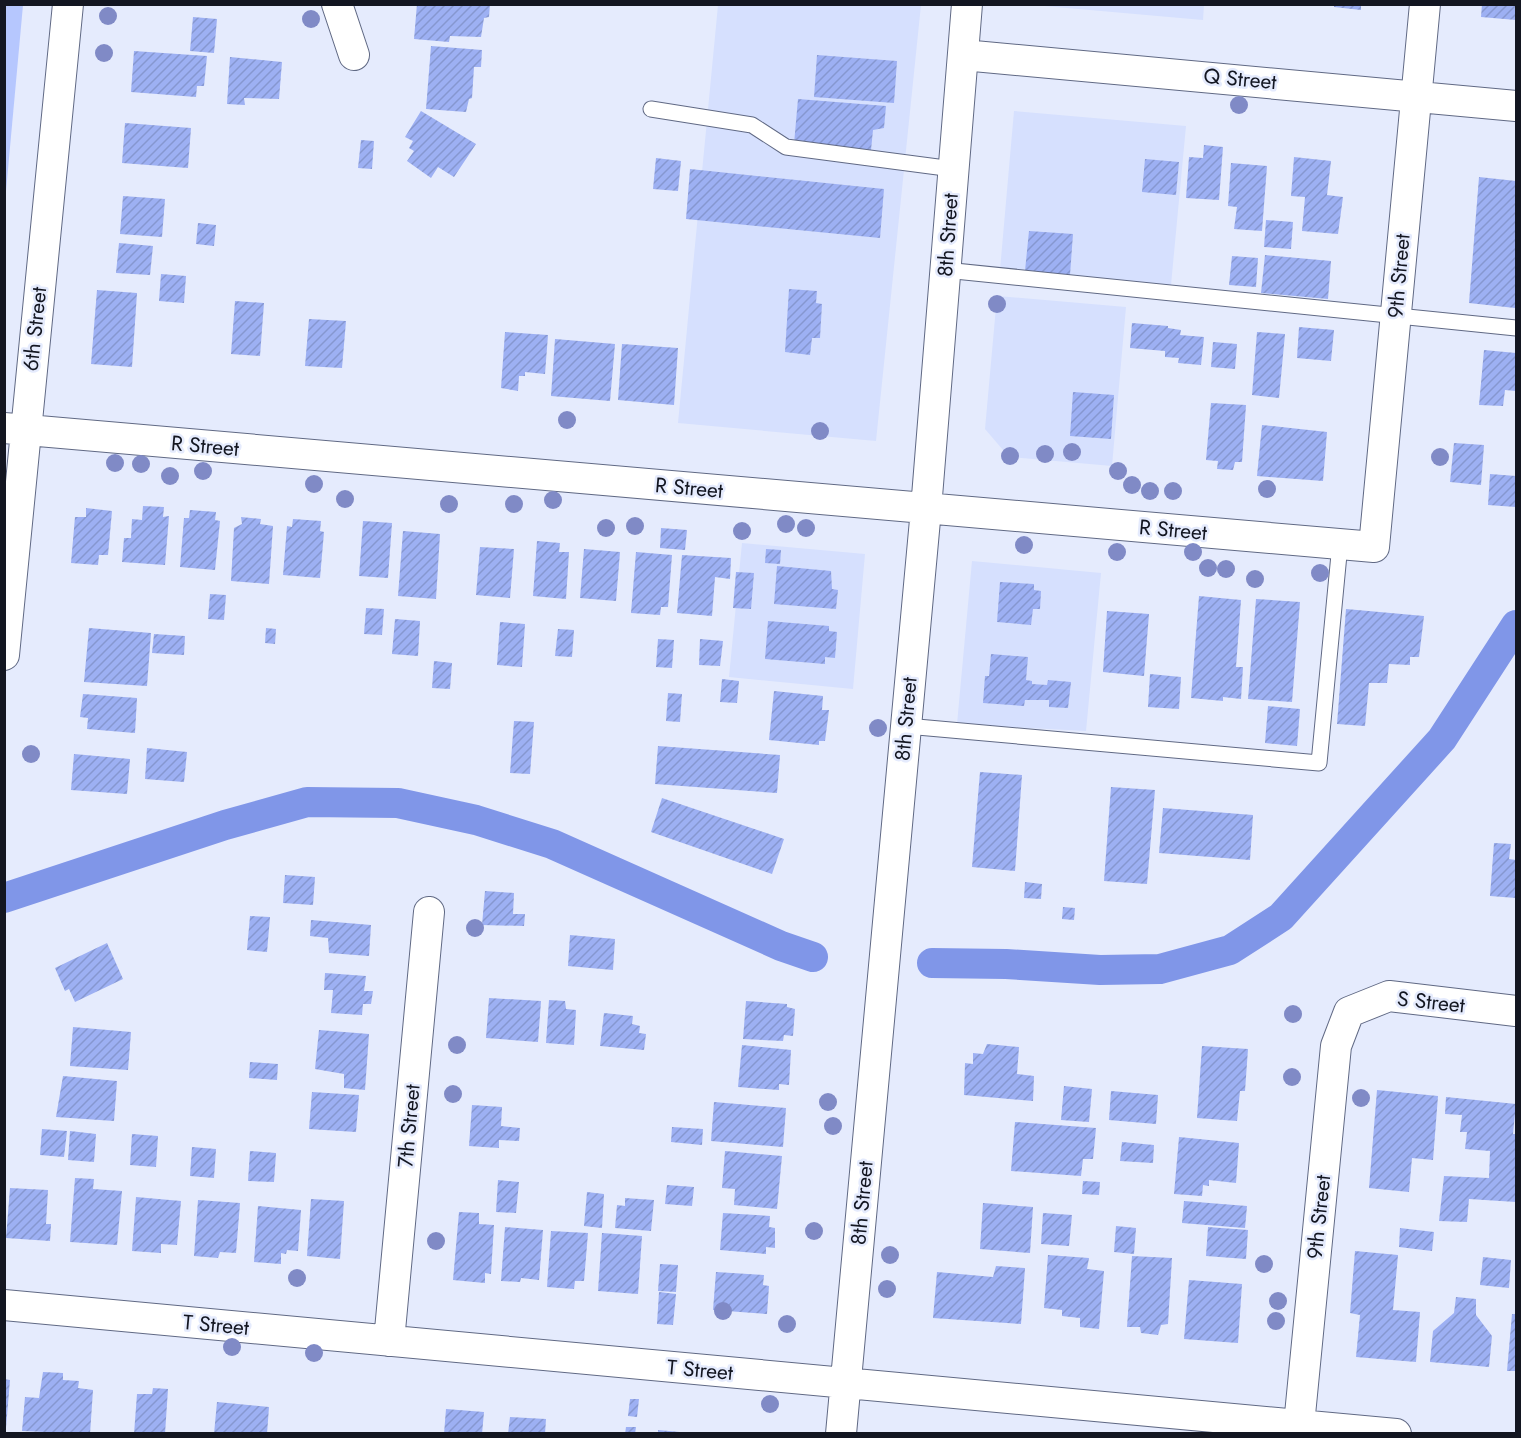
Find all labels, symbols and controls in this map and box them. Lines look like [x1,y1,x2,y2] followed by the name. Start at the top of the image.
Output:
[1202,61,1278,97] street label: Q Street
[930,192,966,278] street label: 8th Street
[1380,233,1418,319] street label: 9th Street
[16,285,54,373] street label: 6th Street
[170,428,240,464] street label: R Street
[654,470,724,506] street label: R Street
[1138,512,1208,548] street label: R Street
[887,676,925,762] street label: 8th Street
[1396,984,1466,1020] street label: S Street
[390,1083,428,1169] street label: 7th Street
[843,1160,881,1246] street label: 8th Street
[1300,1173,1338,1261] street label: 9th Street
[182,1307,250,1343] street label: T Street
[666,1352,734,1388] street label: T Street

